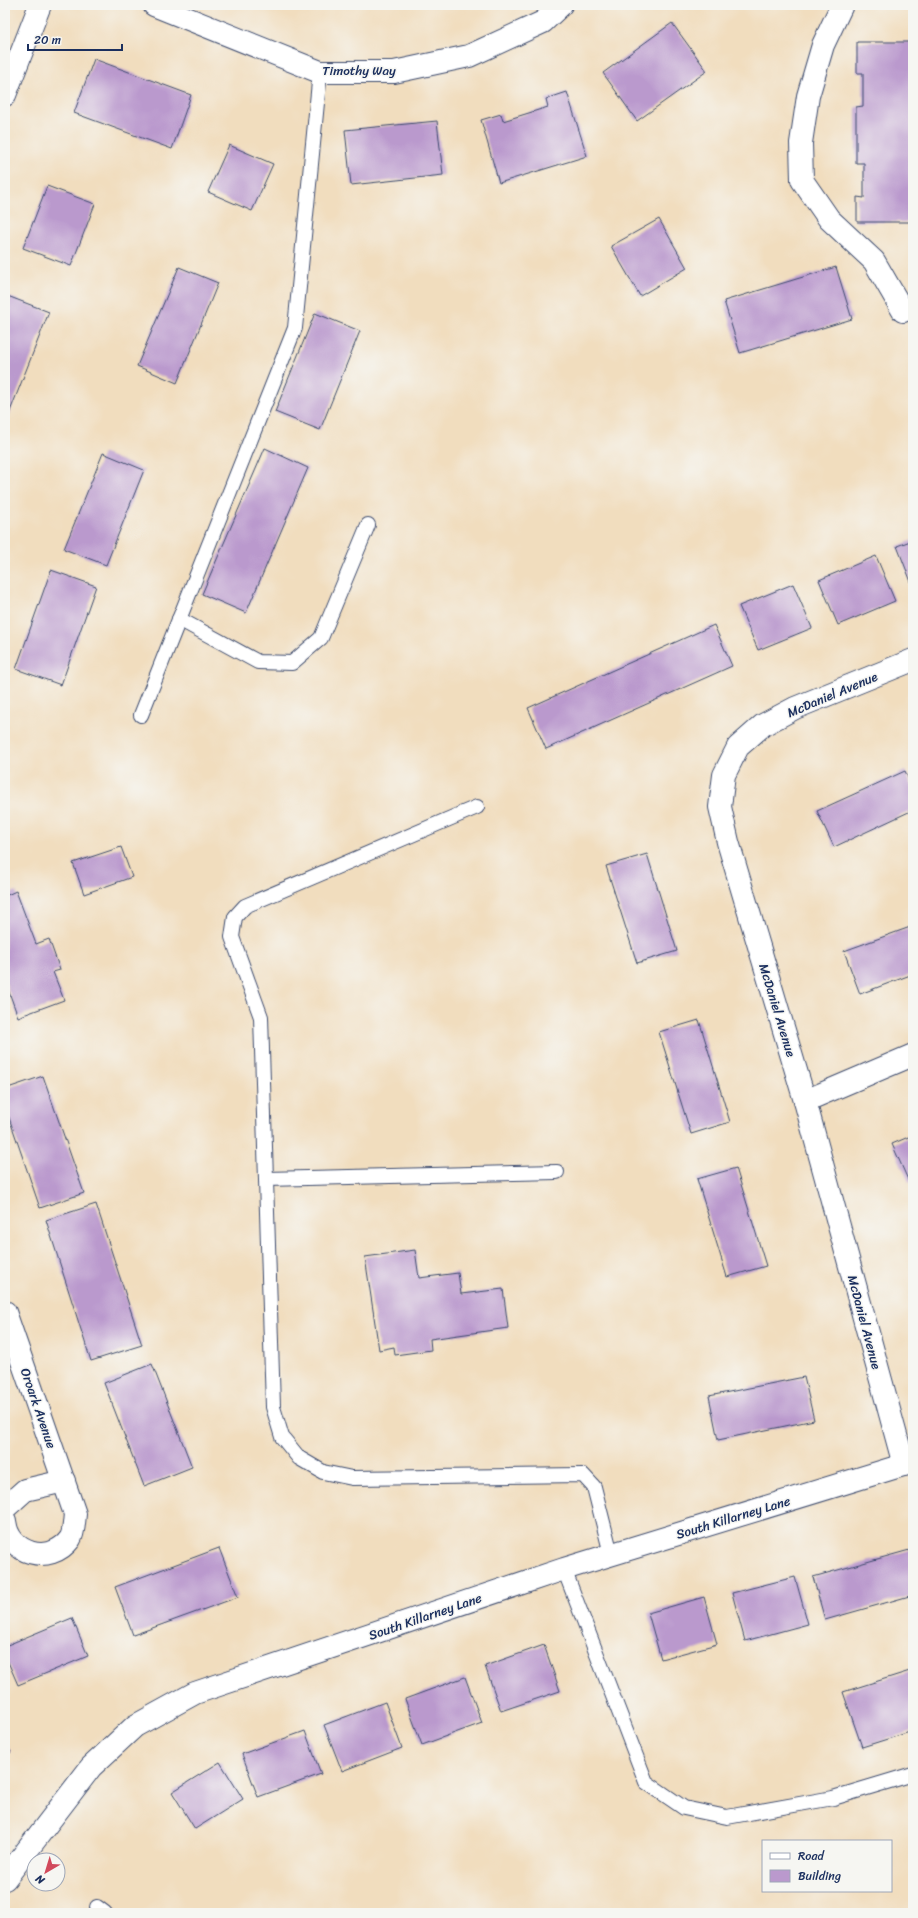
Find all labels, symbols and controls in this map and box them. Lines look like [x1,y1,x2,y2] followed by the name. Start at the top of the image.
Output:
[28,26,122,52] scale bar
[34,29,61,51] text: 20 m
[322,59,396,82] street label: Timothy Way
[783,665,881,724] street label: McDaniel Avenue
[752,960,803,1060] street label: McDaniel Avenue
[841,1272,888,1372] street label: McDaniel Avenue
[14,1365,63,1452] street label: Oroark Avenue
[673,1489,793,1546] street label: South Killarney Lane
[365,1586,485,1647] street label: South Killarney Lane
[762,1840,892,1892] legend
[798,1845,825,1867] text: Road
[26,1852,66,1892] north arrow
[798,1865,841,1887] text: Building
[31,1869,50,1890] text: N

